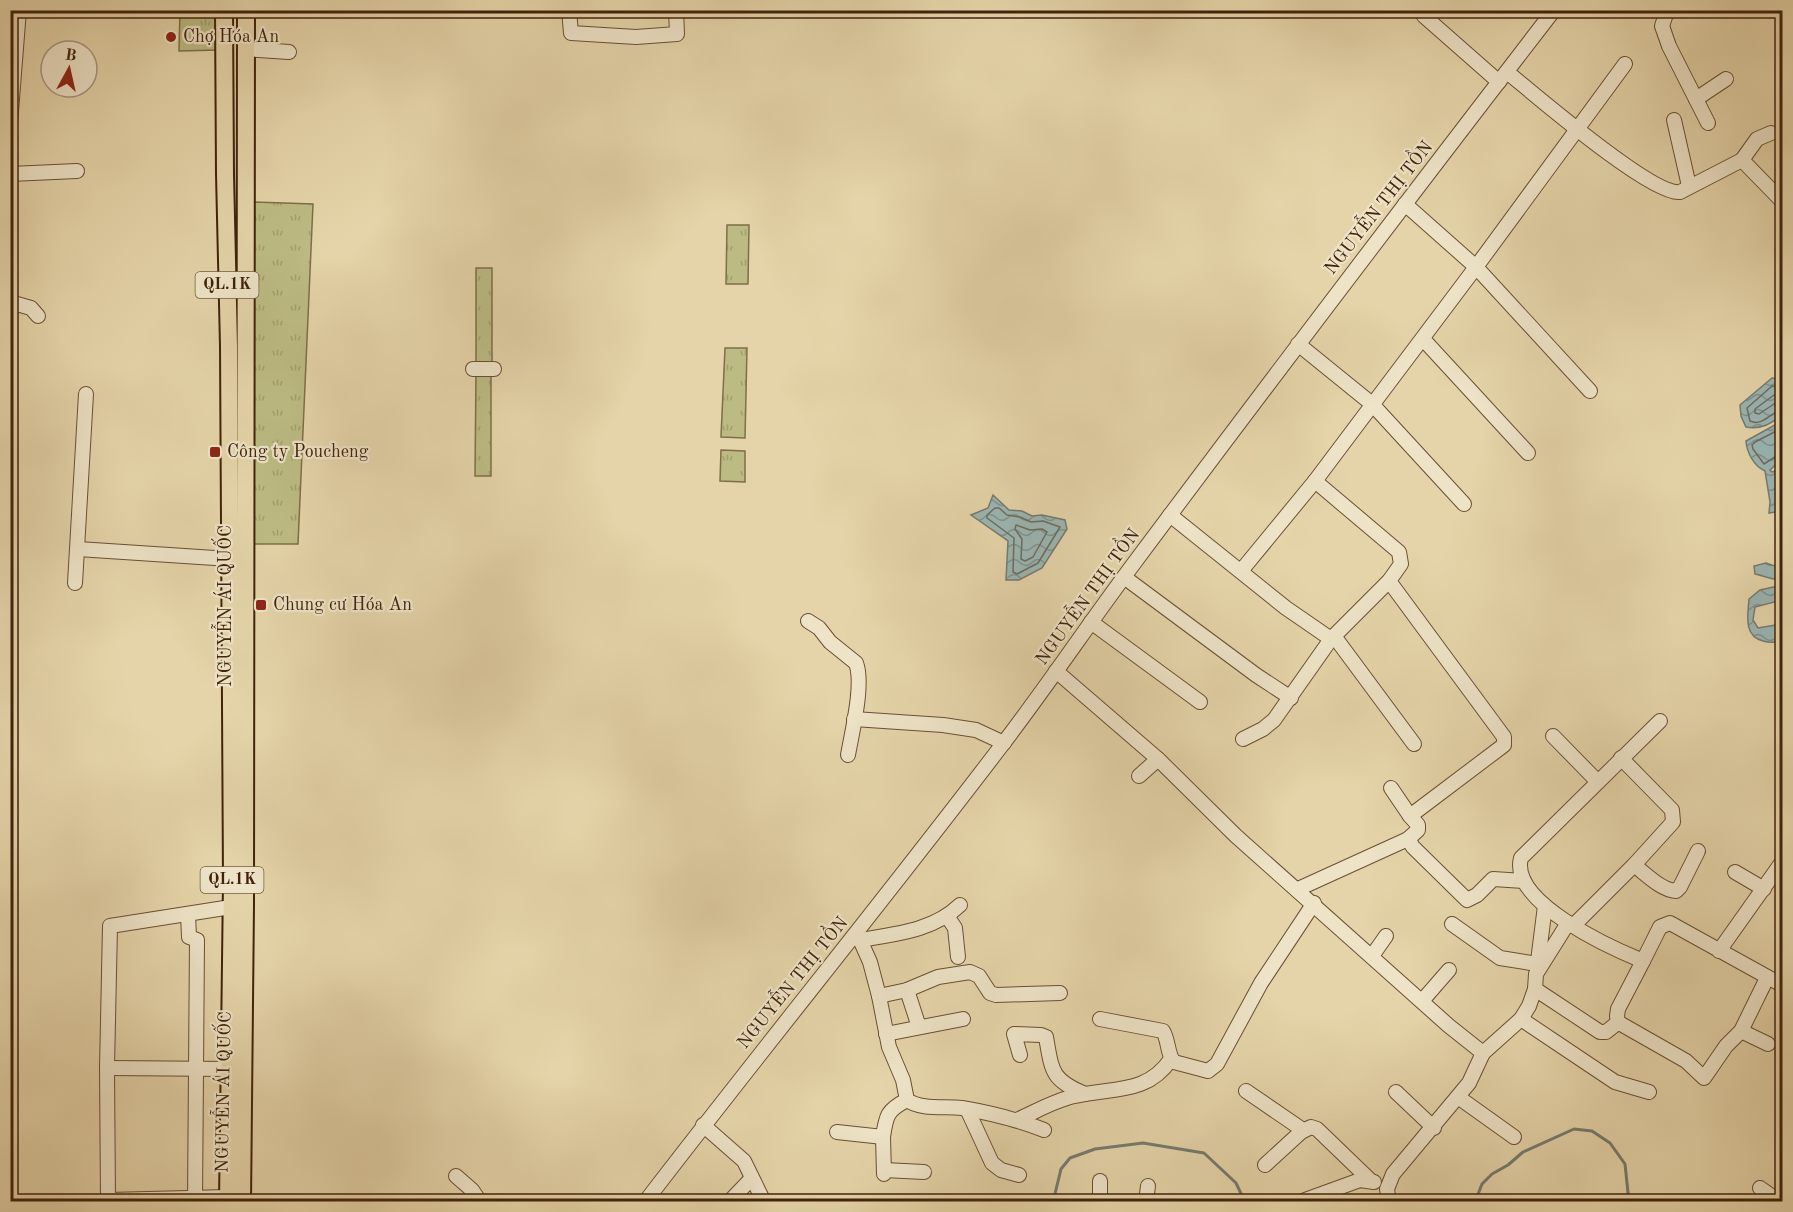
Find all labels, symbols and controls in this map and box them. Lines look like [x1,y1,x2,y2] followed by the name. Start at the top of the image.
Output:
[183,28,280,46] place label: Chợ Hóa An
[164,30,178,44] marker: Chợ Hóa An
[39,39,99,99] north arrow
[64,47,78,65] text: B
[1315,133,1437,278] street label: NGUYỄN THỊ TỒN
[196,272,258,298] road number: QL.1K
[227,443,369,461] place label: Công ty Poucheng
[208,445,222,459] marker: Công ty Poucheng
[1026,521,1143,669] street label: NGUYỄN THỊ TỒN
[210,525,235,687] street label: NGUYỄN ÁI QUỐC
[273,596,412,614] place label: Chung cư Hóa An
[254,598,268,612] marker: Chung cư Hóa An
[200,867,264,893] road number: QL.1K
[728,909,852,1052] street label: NGUYỄN THỊ TỒN
[207,1011,234,1173] street label: NGUYỄN ÁI QUỐC

